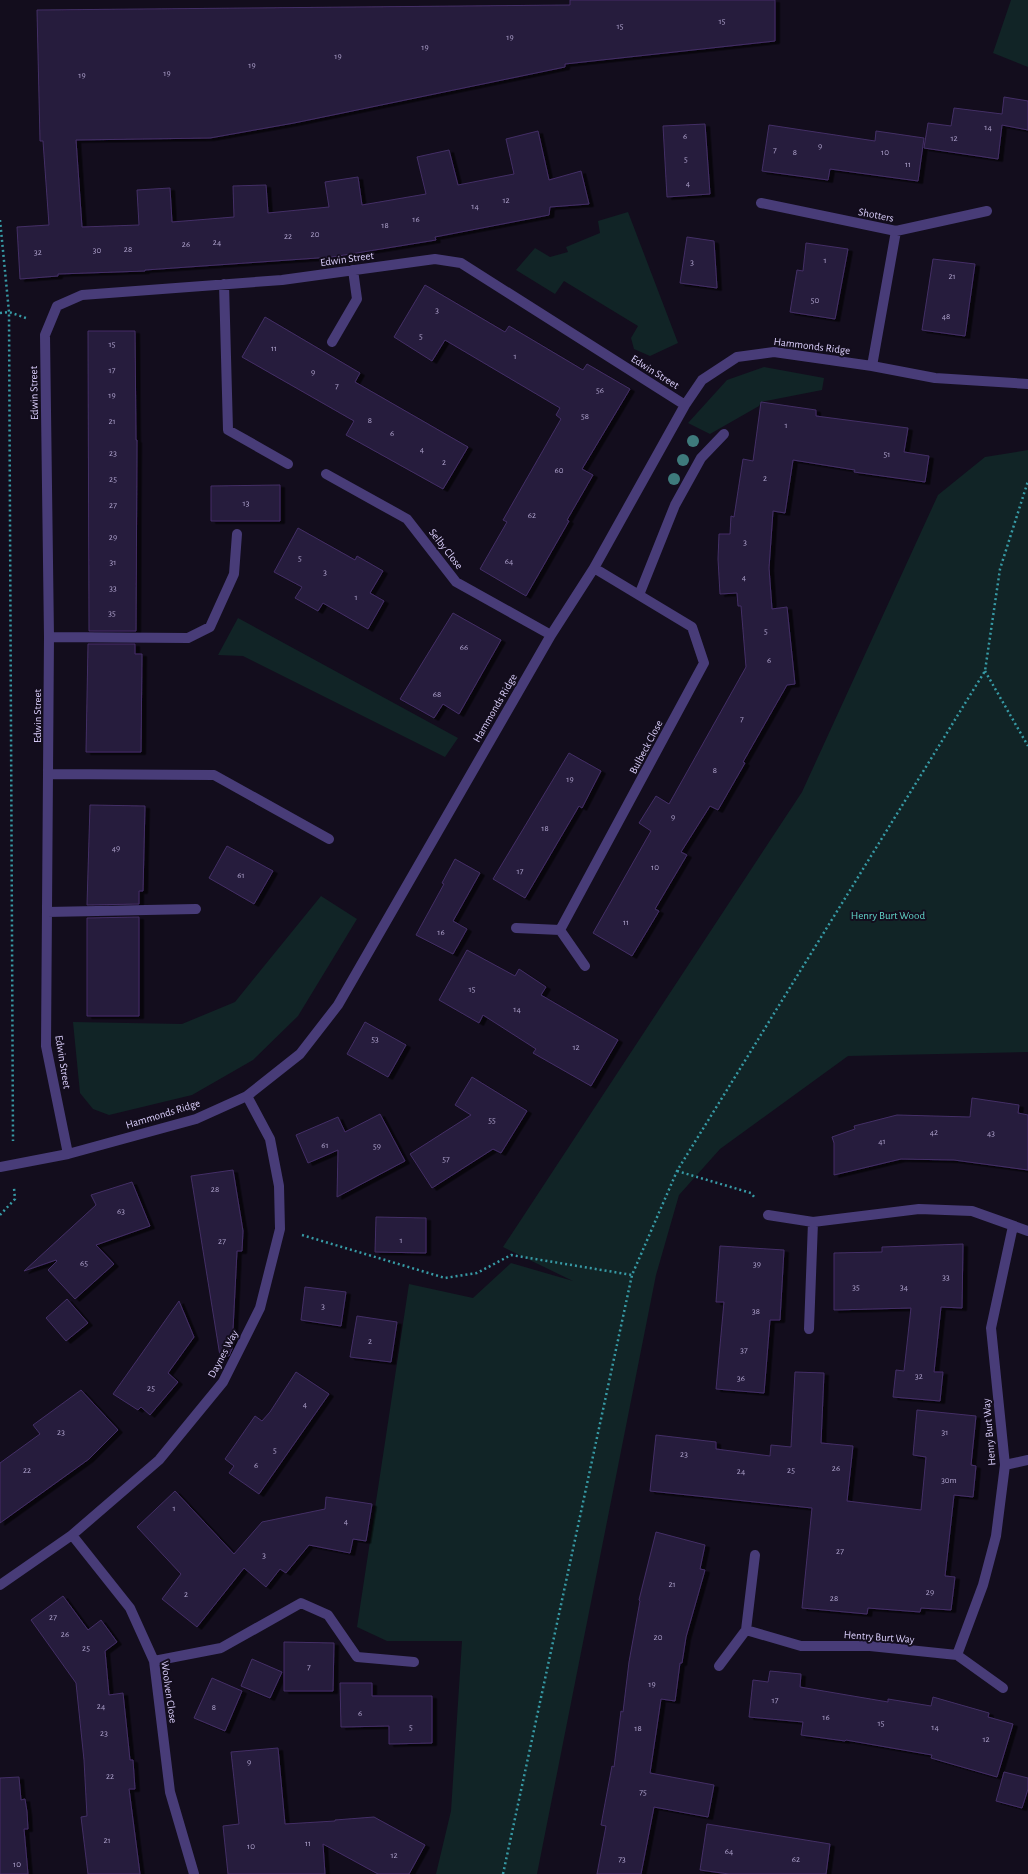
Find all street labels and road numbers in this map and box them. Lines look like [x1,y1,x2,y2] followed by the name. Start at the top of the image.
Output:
[857,206,895,224] street label: Shotters
[319,250,375,268] street label: Edwin Street
[773,336,851,356] street label: Hammonds Ridge
[629,353,681,391] street label: Edwin Street
[28,365,40,420] street label: Edwin Street
[427,527,465,571] street label: Selby Close
[471,672,519,744] street label: Hammonds Ridge
[32,688,43,743] street label: Edwin Street
[627,718,665,776] street label: Bulbeck Close
[53,1034,73,1090] street label: Edwin Street
[124,1097,202,1131] street label: Hammonds Ridge
[206,1328,240,1380] street label: Daynes Way
[981,1398,997,1466] street label: Henry Burt Way
[843,1629,915,1645] street label: Hentry Burt Way
[159,1660,179,1724] street label: Woolven Close

